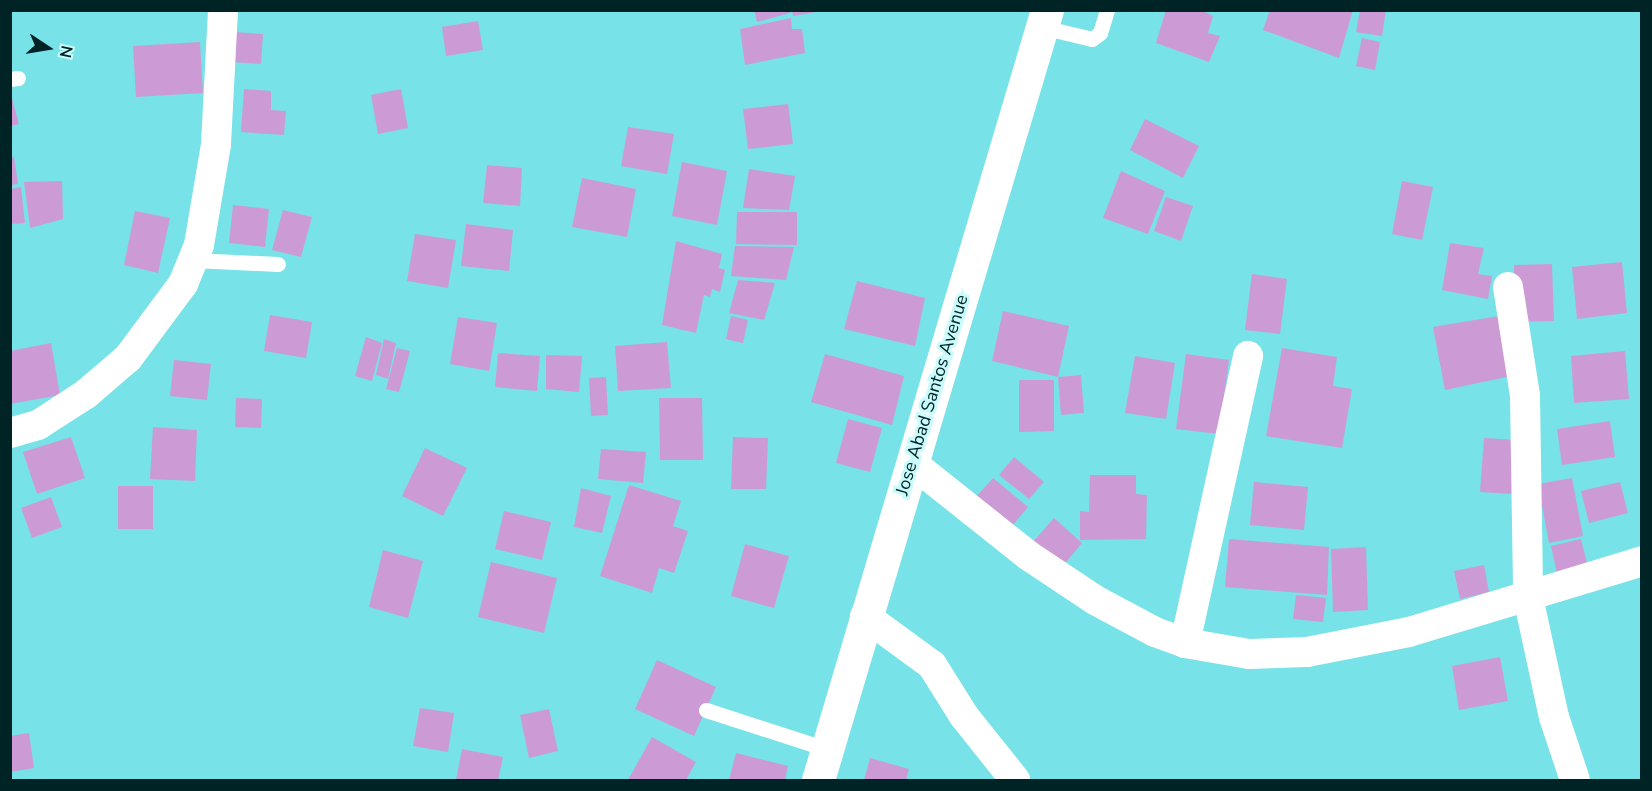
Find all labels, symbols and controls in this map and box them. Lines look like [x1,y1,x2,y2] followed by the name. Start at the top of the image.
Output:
[18,18,78,78] north arrow
[54,44,78,60] text: N
[891,292,973,498] street label: Jose Abad Santos Avenue

